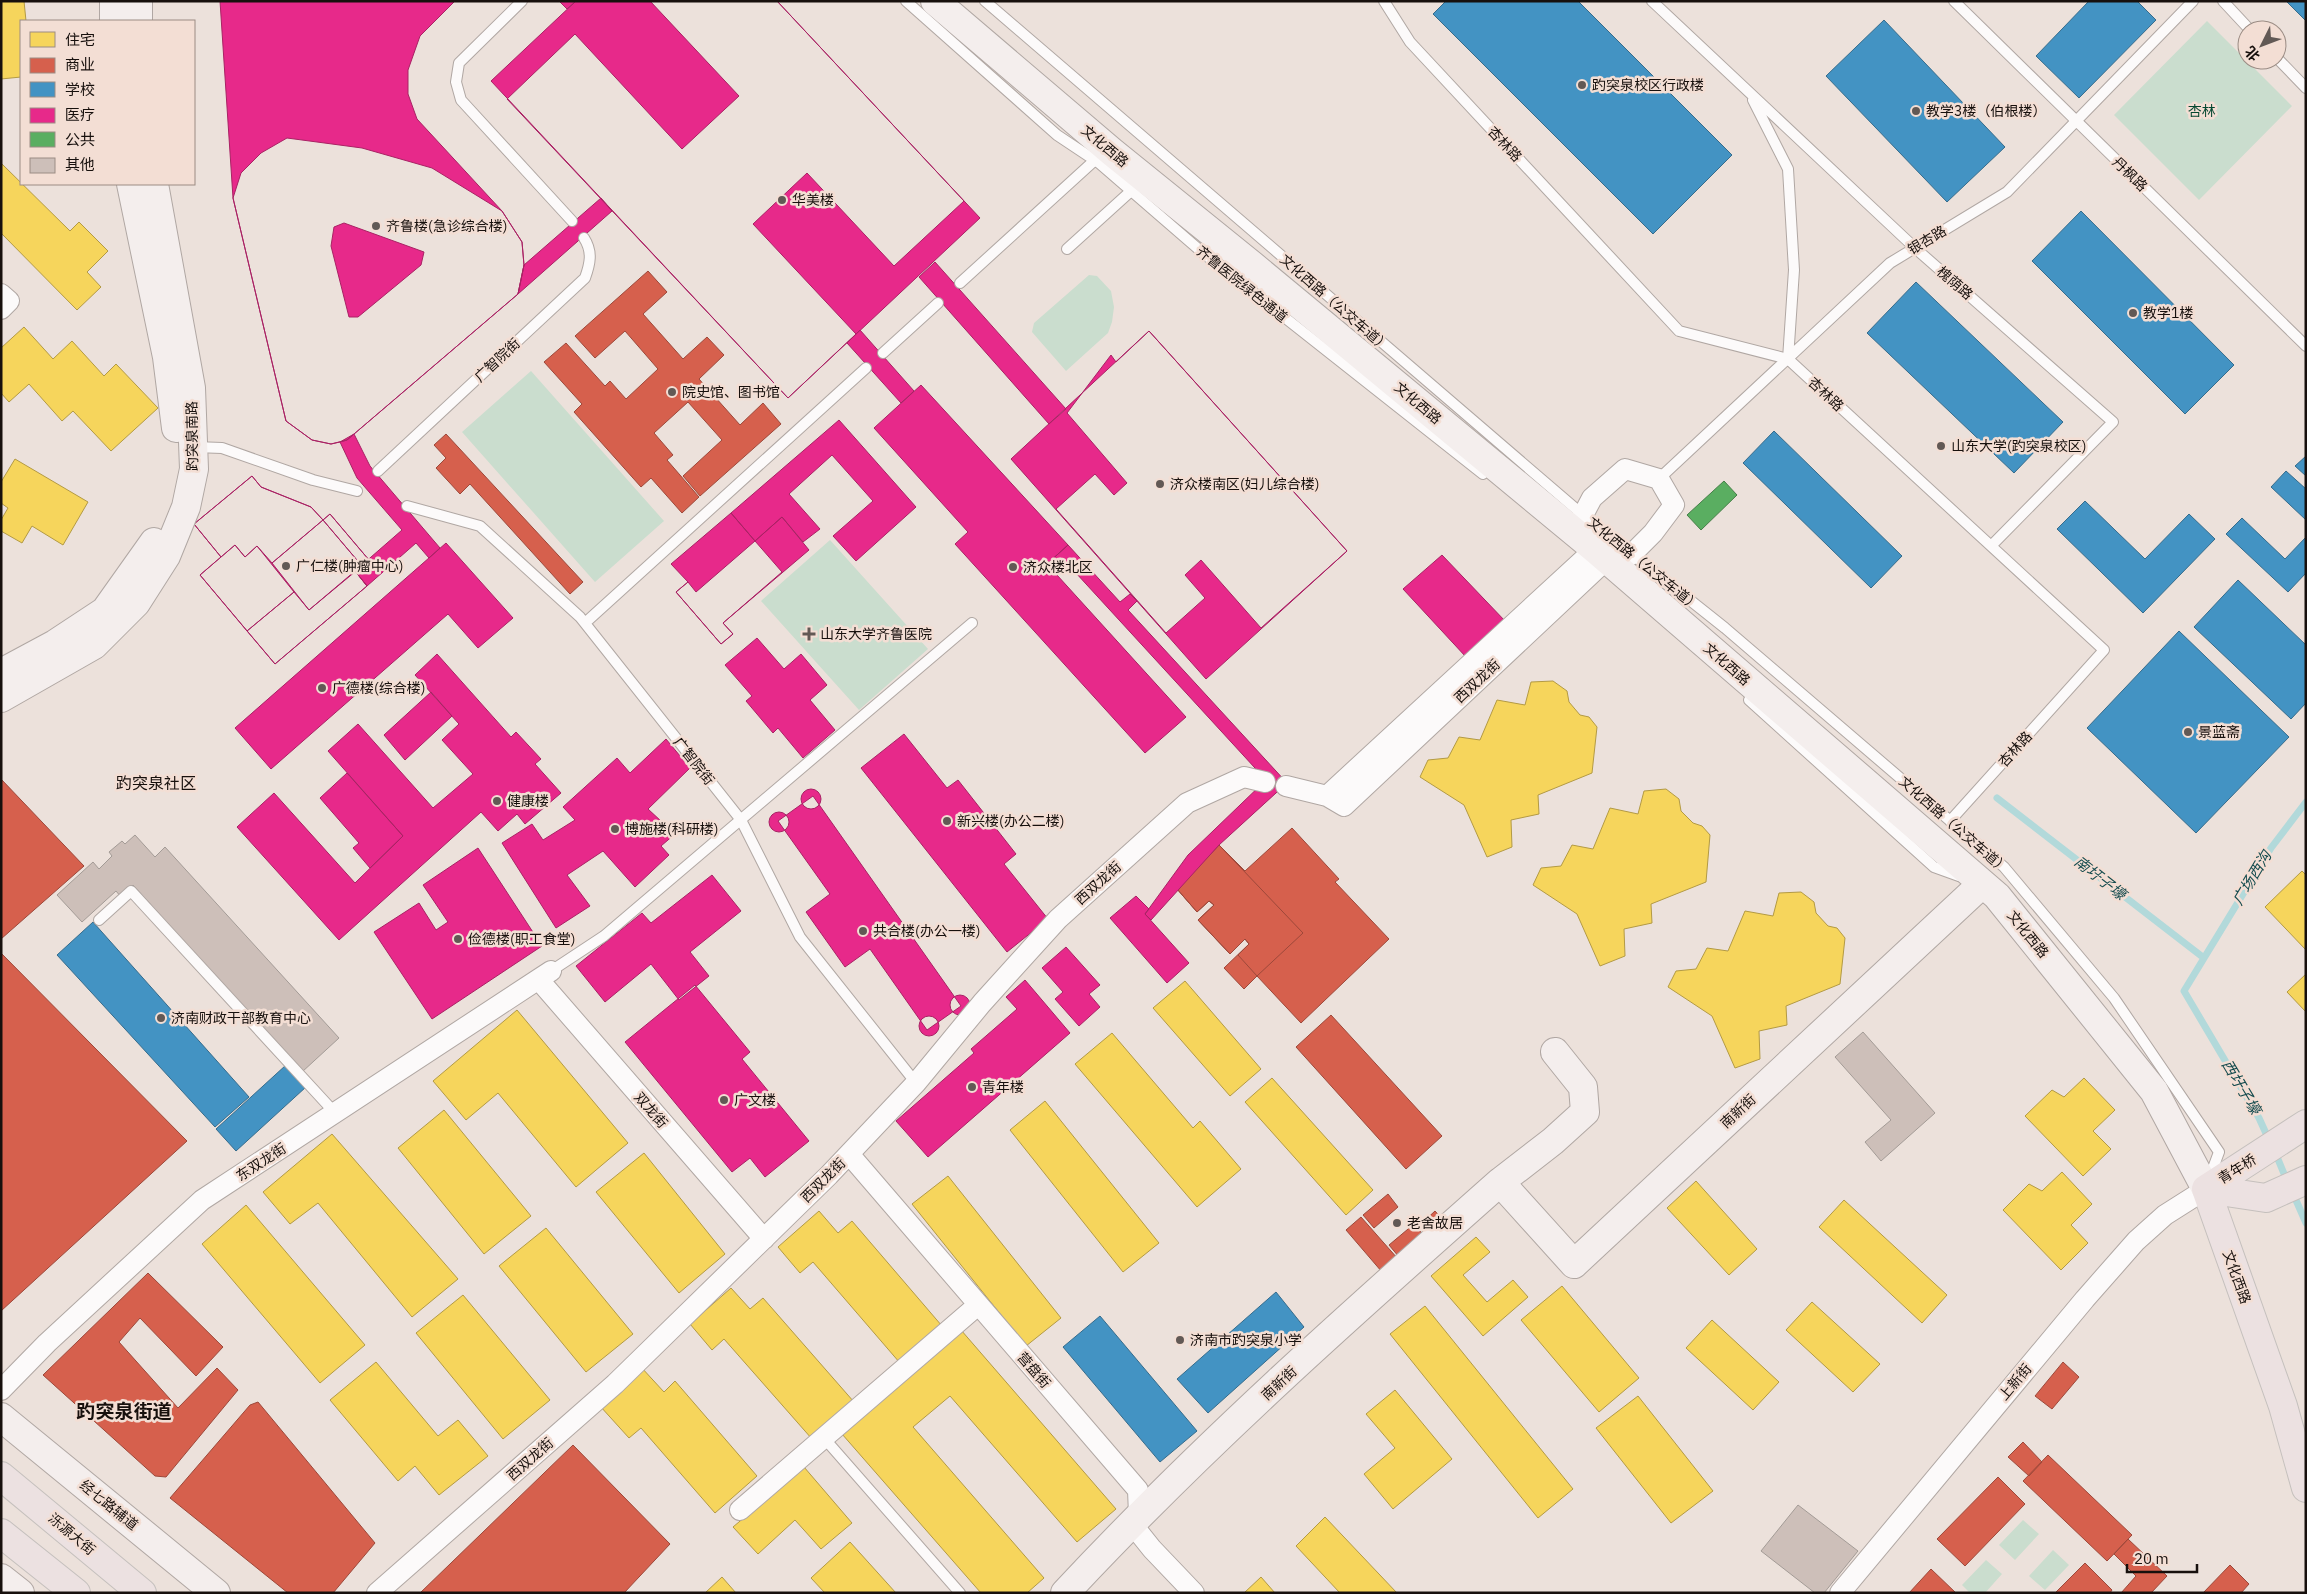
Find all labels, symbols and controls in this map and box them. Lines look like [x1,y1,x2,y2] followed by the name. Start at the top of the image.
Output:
[20,20,195,185] legend
[2237,20,2287,70] north arrow
[65,30,95,49] text: 住宅
[2241,42,2264,65] text: 北
[65,55,95,74] text: 商业
[1592,76,1704,94] place label: 趵突泉校区行政楼
[1576,79,1588,91] marker: 趵突泉校区行政楼
[65,80,95,99] text: 学校
[1926,102,2046,120] place label: 教学3楼（伯根楼）
[2188,102,2216,120] park label: 杏林
[65,105,95,124] text: 医疗
[1910,105,1922,117] marker: 教学3楼（伯根楼）
[1078,121,1132,171] street label: 文化西路
[1484,123,1526,165] street label: 杏林路
[65,130,95,149] text: 公共
[2109,153,2151,195] street label: 丹枫路
[65,155,95,174] text: 其他
[792,191,834,209] place label: 华美楼
[776,194,788,206] marker: 华美楼
[386,217,507,235] place label: 齐鲁楼(急诊综合楼)
[370,220,382,232] marker: 齐鲁楼(急诊综合楼)
[1904,221,1950,259] street label: 银杏路
[1193,242,1291,326] street label: 齐鲁医院绿色通道
[1276,250,1394,356] street label: 文化西路（公交车道）
[1933,262,1977,304] street label: 槐荫路
[2143,304,2193,322] place label: 教学1楼
[2127,307,2139,319] marker: 教学1楼
[470,334,524,386] street label: 广智院街
[1805,373,1847,415] street label: 杏林路
[1391,378,1445,428] street label: 文化西路
[682,383,780,401] place label: 院史馆、图书馆
[666,386,678,398] marker: 院史馆、图书馆
[182,401,202,471] street label: 趵突泉南路
[1951,437,2086,455] place label: 山东大学(趵突泉校区)
[1935,440,1947,452] marker: 山东大学(趵突泉校区)
[1170,475,1319,493] place label: 济众楼南区(妇儿综合楼)
[1154,478,1166,490] marker: 济众楼南区(妇儿综合楼)
[1584,513,1704,615] street label: 文化西路（公交车道）
[296,557,403,575] place label: 广仁楼(肿瘤中心)
[1023,558,1093,576] place label: 济众楼北区
[280,560,292,572] marker: 广仁楼(肿瘤中心)
[1007,561,1019,573] marker: 济众楼北区
[820,625,932,643] place label: 山东大学齐鲁医院
[802,627,816,641] marker: 山东大学齐鲁医院
[1700,639,1754,689] street label: 文化西路
[1450,655,1504,707] street label: 西双龙街
[332,679,425,697] place label: 广德楼(综合楼)
[316,682,328,694] marker: 广德楼(综合楼)
[2198,723,2240,741] place label: 景蓝斋
[2182,726,2194,738] marker: 景蓝斋
[1994,727,2036,771] street label: 杏林路
[670,733,718,789] street label: 广智院街
[1895,772,2013,878] street label: 文化西路（公交车道）
[116,773,196,793] district label: 趵突泉社区
[507,792,549,810] place label: 健康楼
[491,795,503,807] marker: 健康楼
[957,812,1064,830] place label: 新兴楼(办公二楼)
[941,815,953,827] marker: 新兴楼(办公二楼)
[625,820,718,838] place label: 博施楼(科研楼)
[609,823,621,835] marker: 博施楼(科研楼)
[2228,845,2276,908] water label: 广场西沟
[2071,852,2132,905] water label: 南圩子壕
[1071,858,1125,908] street label: 西双龙街
[2003,907,2053,961] street label: 文化西路
[873,922,980,940] place label: 共合楼(办公一楼)
[857,925,869,937] marker: 共合楼(办公一楼)
[468,930,575,948] place label: 俭德楼(职工食堂)
[452,933,464,945] marker: 俭德楼(职工食堂)
[171,1009,311,1027] place label: 济南财政干部教育中心
[155,1012,167,1024] marker: 济南财政干部教育中心
[2218,1056,2267,1120] water label: 西圩子壕
[982,1078,1024,1096] place label: 青年楼
[966,1081,978,1093] marker: 青年楼
[630,1088,672,1132] street label: 双龙街
[1717,1090,1759,1132] street label: 南新街
[734,1091,776,1109] place label: 广文楼
[718,1094,730,1106] marker: 广文楼
[233,1139,289,1185] street label: 东双龙街
[2214,1150,2260,1188] street label: 青年桥
[797,1154,849,1206] street label: 西双龙街
[1407,1214,1463,1232] place label: 老舍故居
[1391,1217,1403,1229] marker: 老舍故居
[2219,1248,2255,1306] street label: 文化西路
[1190,1331,1302,1349] place label: 济南市趵突泉小学
[1174,1334,1186,1346] marker: 济南市趵突泉小学
[1013,1348,1055,1392] street label: 营盘街
[1995,1360,2035,1404] street label: 上新街
[1258,1362,1300,1404] street label: 南新街
[76,1399,172,1423] district label: 趵突泉街道
[503,1434,557,1484] street label: 西双龙街
[76,1476,142,1534] street label: 经七路辅道
[45,1509,99,1559] street label: 泺源大街
[2127,1542,2197,1574] scale bar
[2134,1549,2169,1568] text: 20 m

